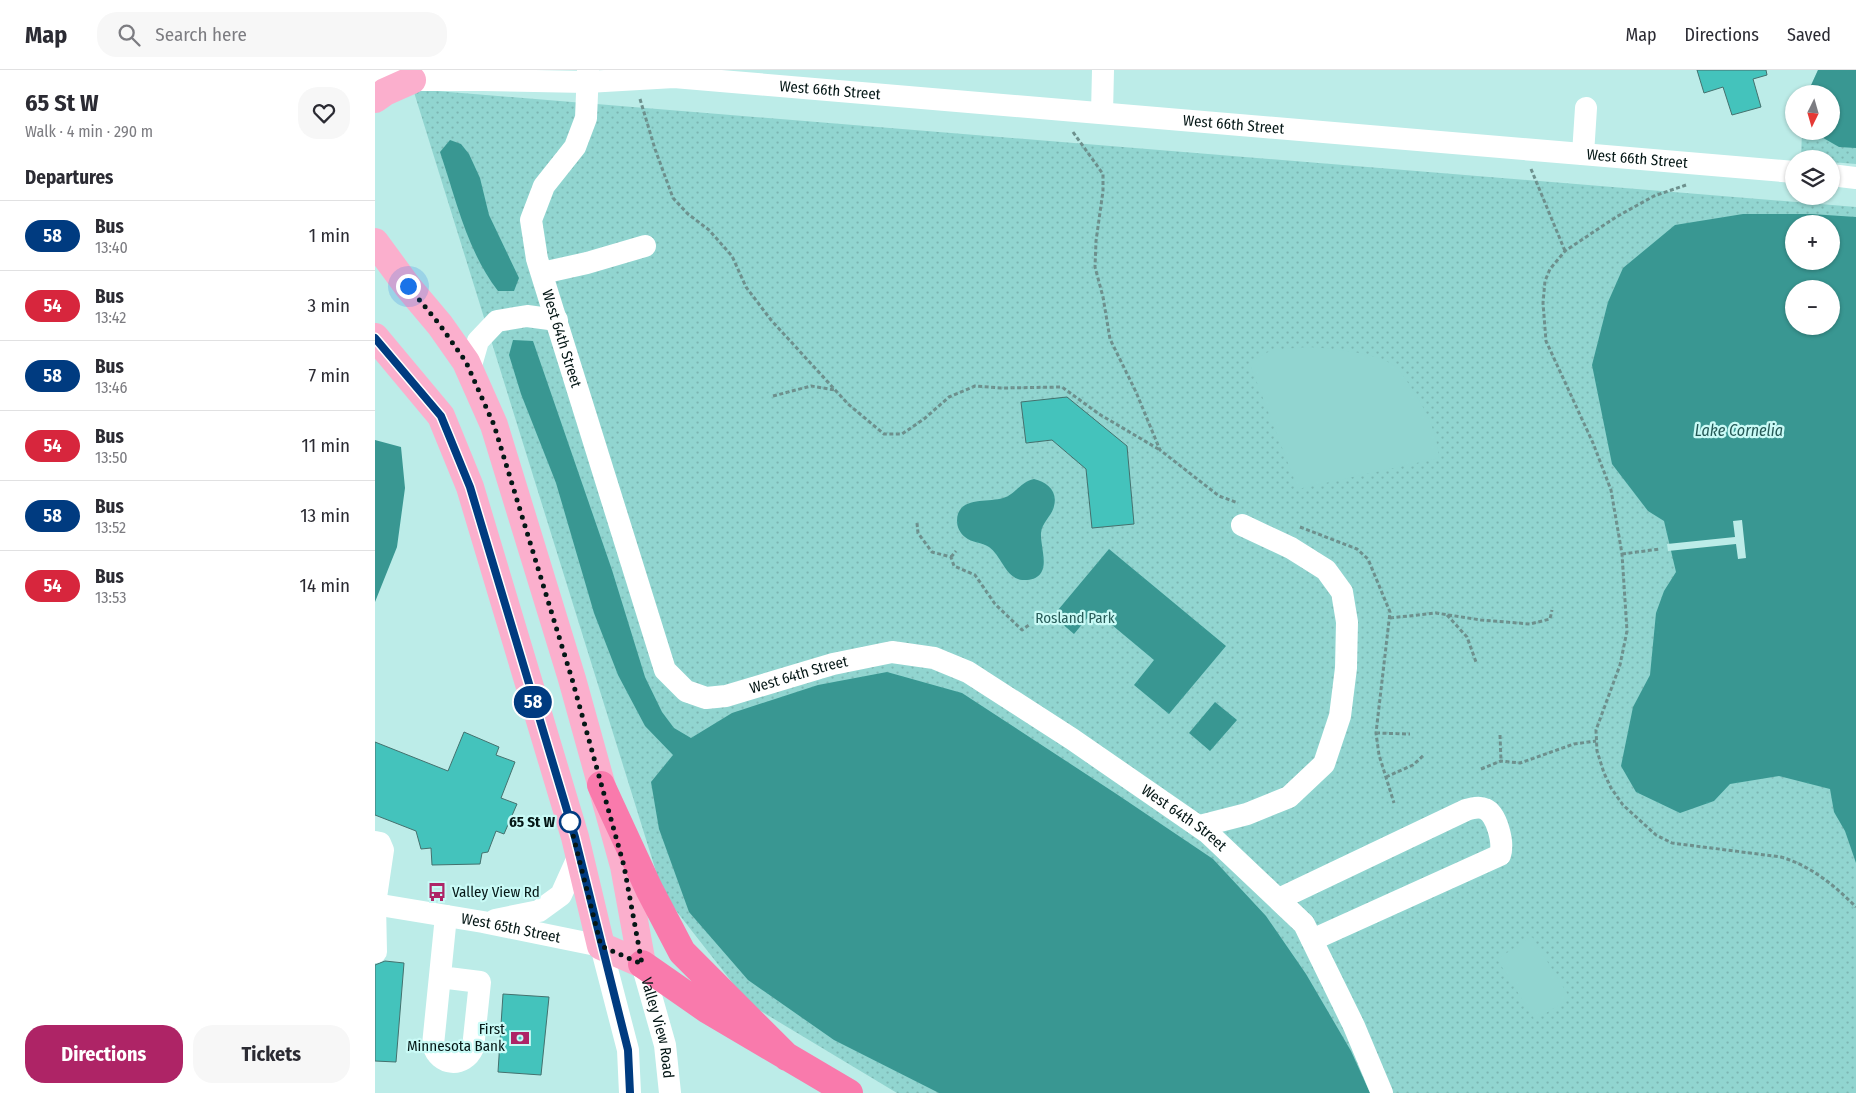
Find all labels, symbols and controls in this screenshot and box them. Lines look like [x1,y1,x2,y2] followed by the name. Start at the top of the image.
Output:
[97,12,447,57] search box
[25,21,67,49] text: Map
[115,21,143,49] icon: search
[155,23,247,46] text: Search here
[1625,24,1657,46] text: Map
[1685,24,1759,46] text: Directions
[1787,24,1831,46] text: Saved
[779,77,882,104] street label: West 66th Street
[1785,85,1840,140] north arrow
[1785,85,1840,335] map controls
[298,87,350,139] button: heart
[25,89,99,117] text: 65 St W
[1182,111,1285,138] street label: West 66th Street
[25,122,153,141] text: Walk · 4 min · 290 m
[1586,145,1689,172] street label: West 66th Street
[1785,150,1840,205] button: layers
[25,166,113,189] text: Departures
[95,215,124,238] text: Bus
[1785,215,1840,270] button: +
[309,224,350,247] text: 1 min
[43,225,62,247] text: 58
[95,238,128,257] text: 13:40
[396,274,421,299] your location
[1785,280,1840,335] button: −
[95,285,124,308] text: Bus
[538,287,585,390] street label: West 64th Street
[308,294,350,317] text: 3 min
[43,295,62,317] text: 54
[95,308,126,327] text: 13:42
[95,355,124,378] text: Bus
[308,364,350,387] text: 7 min
[43,365,62,387] text: 58
[95,378,127,397] text: 13:46
[1695,421,1783,440] water label: Lake Cornelia
[95,425,124,448] text: Bus
[302,434,350,457] text: 11 min
[43,435,62,457] text: 54
[95,448,128,467] text: 13:50
[95,495,124,518] text: Bus
[300,504,350,527] text: 13 min
[43,505,62,527] text: 58
[95,518,126,537] text: 13:52
[95,565,124,588] text: Bus
[300,574,350,597] text: 14 min
[43,575,62,597] text: 54
[95,588,126,607] text: 13:53
[1035,609,1115,627] park label: Rosland Park
[747,652,849,697] street label: West 64th Street
[511,686,555,718] line badge: 58
[524,691,542,713] text: 58
[1138,781,1230,855] street label: West 64th Street
[559,811,581,833] marker: 65 St W
[509,813,555,831] place label: 65 St W
[426,881,448,903] bus stop icon: Valley View Rd
[452,883,540,901] place label: Valley View Rd
[460,910,562,947] street label: West 65th Street
[637,975,677,1079] street label: Valley View Road
[407,1020,505,1055] place label: First Minnesota Bank
[25,1025,183,1083] button: Directions
[193,1025,350,1083] button: Tickets
[509,1027,531,1049] bank icon: First Minnesota Bank

